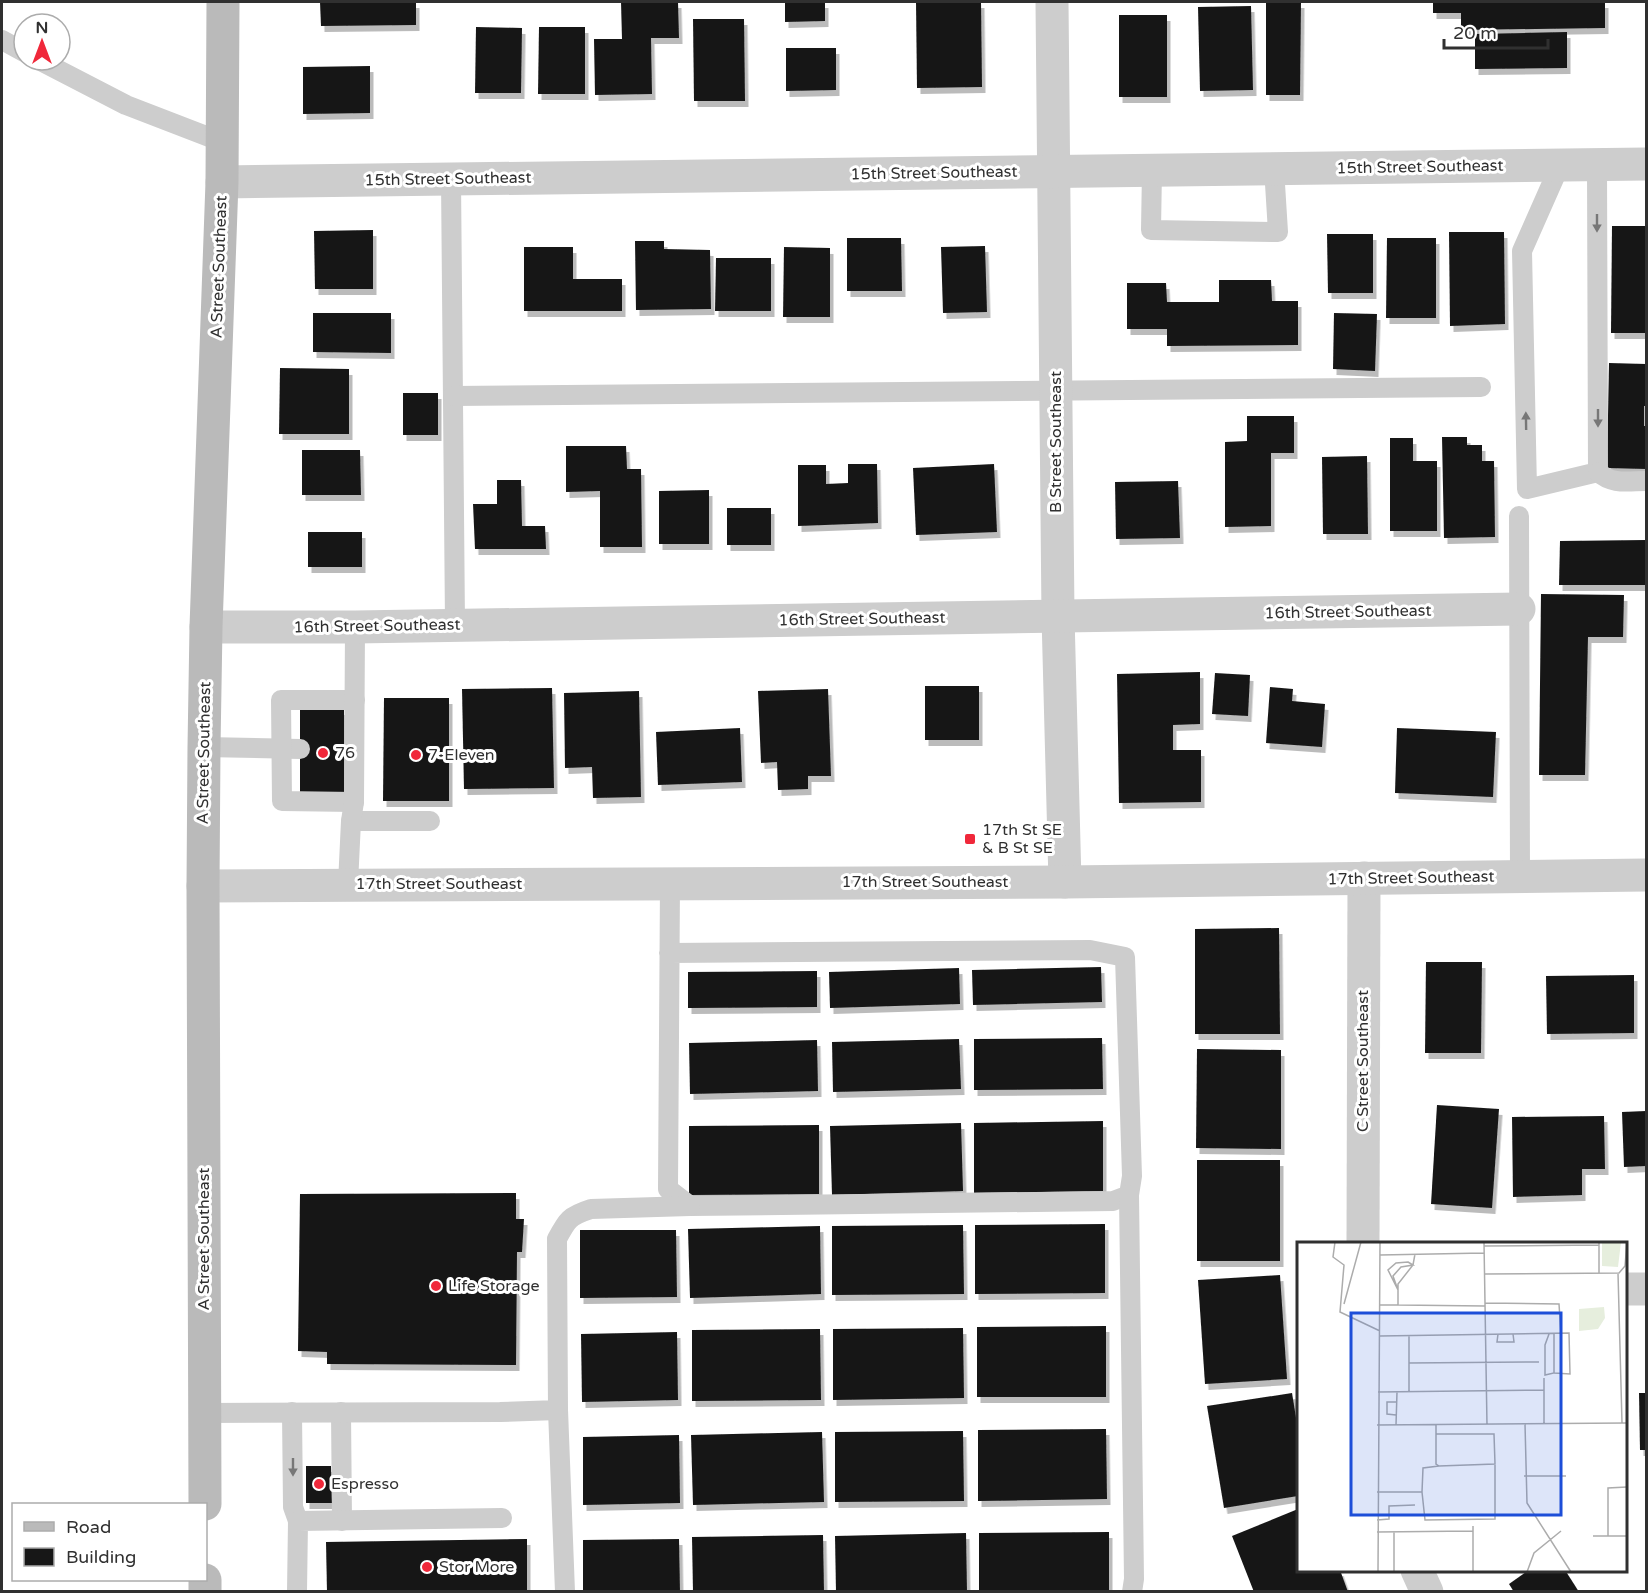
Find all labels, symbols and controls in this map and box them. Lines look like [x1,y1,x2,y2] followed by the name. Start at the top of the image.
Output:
[12,12,72,72] north arrow
[1444,12,1548,50] scale bar
[36,18,48,38] text: N
[1453,22,1497,44] text: 20 m
[1336,156,1504,178] street label: 15th Street Southeast
[850,162,1018,184] street label: 15th Street Southeast
[364,168,532,190] street label: 15th Street Southeast
[207,195,231,339] street label: A Street Southeast
[1592,214,1602,233] one-way arrow
[1046,371,1066,513] street label: B Street Southeast
[1593,409,1603,428] one-way arrow
[1521,412,1530,431] one-way arrow
[1264,601,1432,623] street label: 16th Street Southeast
[778,608,946,630] street label: 16th Street Southeast
[293,615,461,637] street label: 16th Street Southeast
[193,681,215,825] street label: A Street Southeast
[335,743,355,763] place label: 76
[428,745,495,765] place label: 7-Eleven
[316,746,330,760] marker: 76
[409,748,423,762] marker: 7-Eleven
[982,820,1062,858] place label: 17th St SE & B St SE
[963,832,977,846] marker: 17th St SE & B St SE
[1327,867,1495,889] street label: 17th Street Southeast
[842,872,1008,892] street label: 17th Street Southeast
[356,874,522,894] street label: 17th Street Southeast
[1353,990,1373,1132] street label: C Street Southeast
[194,1168,214,1310] street label: A Street Southeast
[1297,1242,1627,1572] inset map
[448,1276,540,1296] place label: Life Storage
[429,1279,443,1293] marker: Life Storage
[288,1458,298,1477] one-way arrow
[331,1474,399,1494] place label: Espresso
[312,1477,326,1491] marker: Espresso
[12,1503,207,1581] legend
[66,1516,111,1538] text: Road
[66,1546,136,1568] text: Building
[439,1557,514,1577] place label: Stor More
[420,1560,434,1574] marker: Stor More

